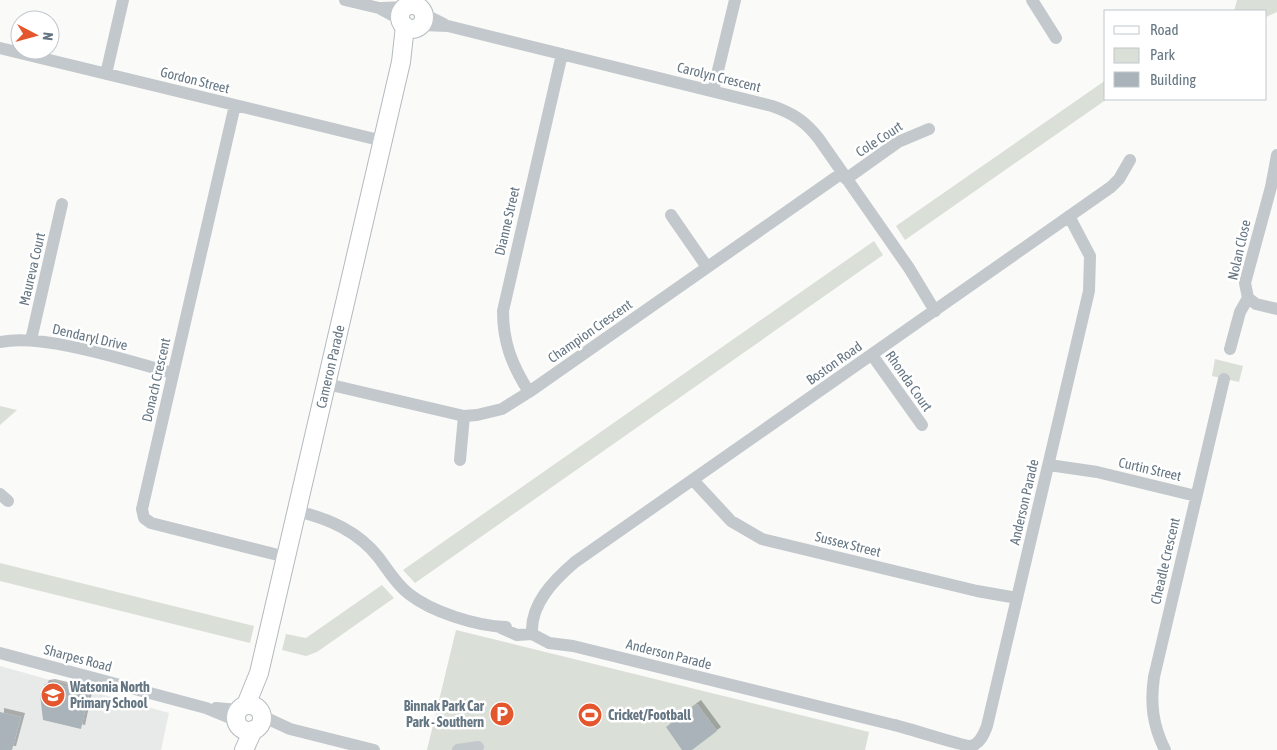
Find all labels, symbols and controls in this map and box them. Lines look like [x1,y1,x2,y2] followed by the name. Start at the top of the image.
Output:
[10,10,60,60] north arrow
[1104,10,1267,100] legend
[1150,21,1179,38] text: Road
[40,31,56,41] text: N
[1150,46,1175,63] text: Park
[676,59,762,95] street label: Carolyn Crescent
[159,64,231,96] street label: Gordon Street
[1150,71,1196,88] text: Building
[853,118,905,160] street label: Cole Court
[491,185,523,257] street label: Dianne Street
[1224,218,1254,282] street label: Nolan Close
[16,231,48,307] street label: Maureva Court
[545,296,635,366] street label: Champion Crescent
[51,321,129,353] street label: Dendaryl Drive
[313,323,348,410] street label: Cameron Parade
[139,336,173,424] street label: Donach Crescent
[803,338,865,388] street label: Boston Road
[882,348,936,414] street label: Rhonda Court
[1117,454,1183,484] street label: Curtin Street
[1006,458,1042,546] street label: Anderson Parade
[1147,516,1183,606] street label: Cheadle Crescent
[814,528,882,560] street label: Sussex Street
[625,636,713,672] street label: Anderson Parade
[42,641,114,675] street label: Sharpes Road
[69,679,150,711] place label: Watsonia North Primary School
[40,682,66,708] school or university icon: Watsonia North Primary School
[404,698,485,730] place label: Binnak Park Car Park - Southern
[489,701,515,727] parking icon: Binnak Park Car Park - Southern
[577,702,603,728] sports icon: Cricket/Football
[608,707,691,723] place label: Cricket/Football

